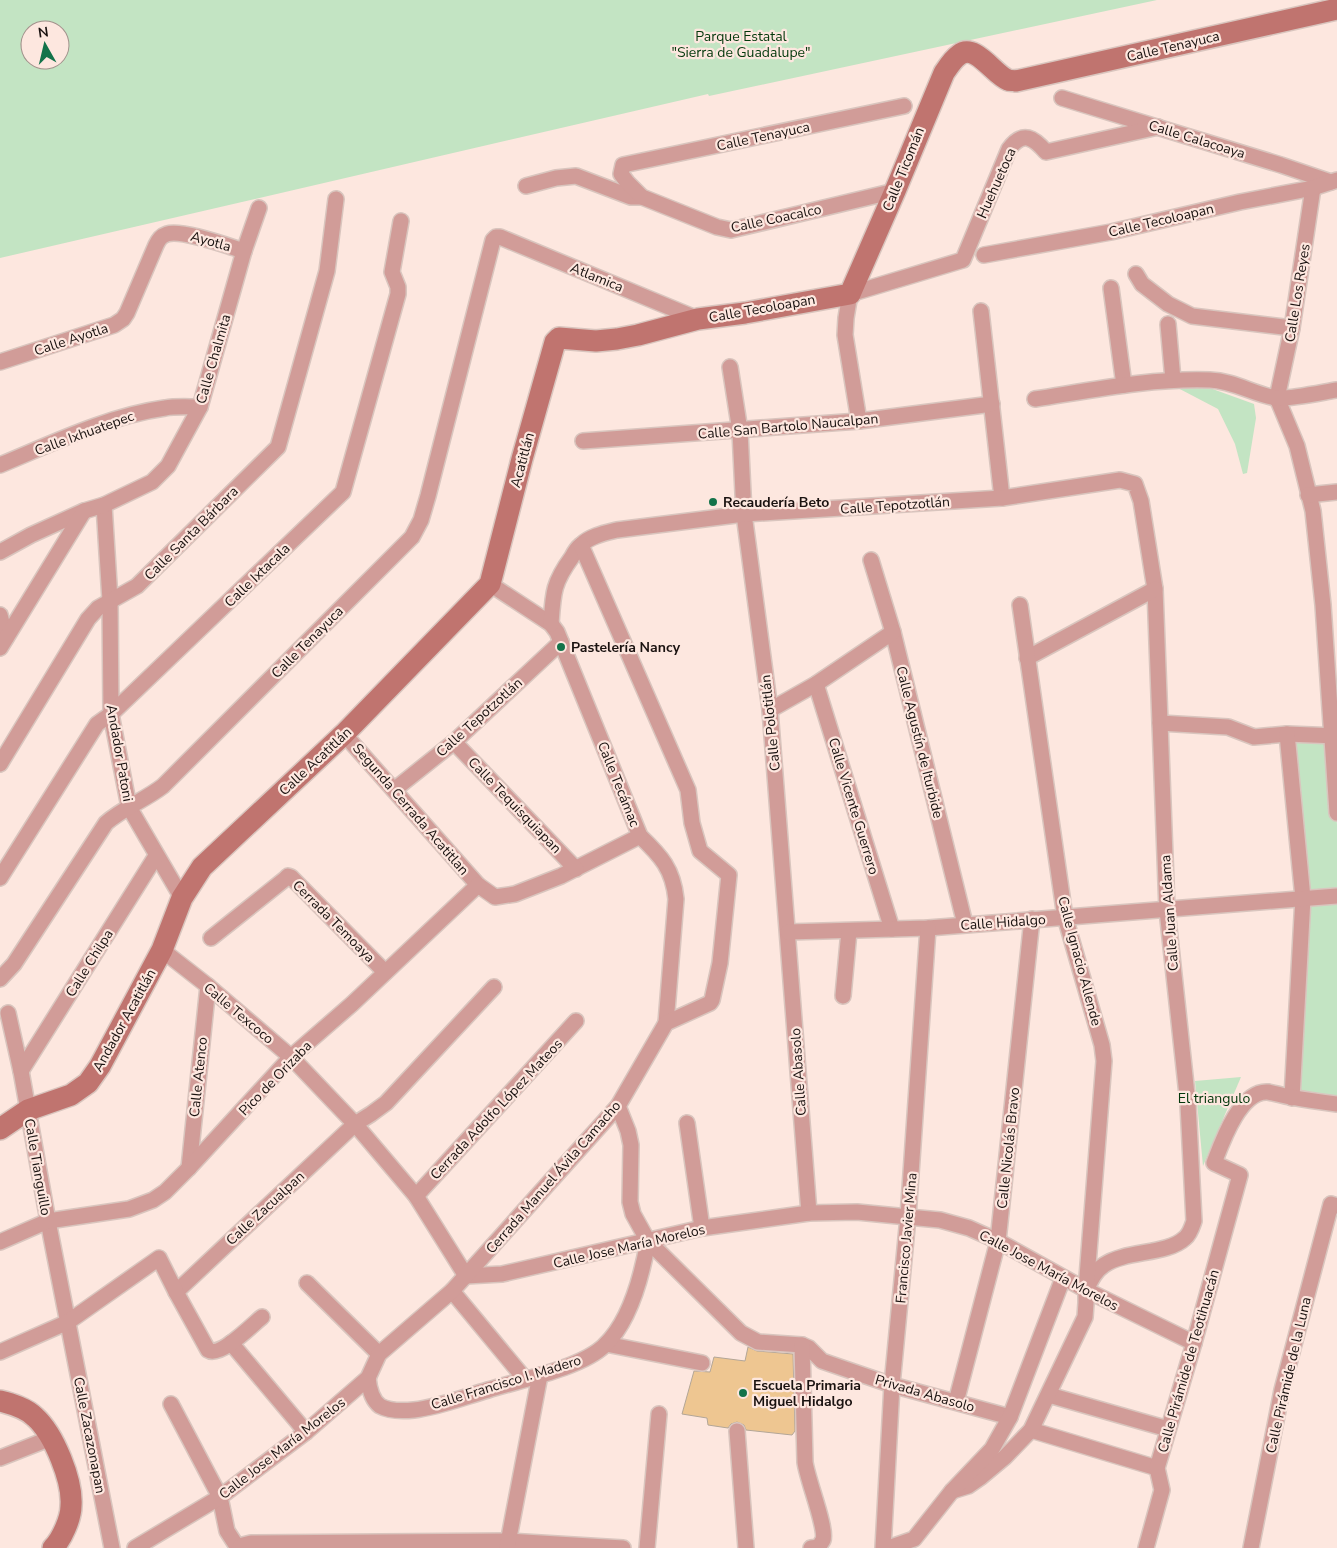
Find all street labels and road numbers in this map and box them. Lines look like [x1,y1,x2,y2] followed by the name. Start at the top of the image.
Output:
[1125,27,1221,66] street label: Calle Tenayuca
[1146,116,1247,163] street label: Calle Calacoaya
[715,117,811,156] street label: Calle Tenayuca
[878,124,929,214] street label: Calle Ticomán
[972,145,1021,222] street label: Huehuetoca
[1107,199,1216,242] street label: Calle Tecoloapan
[729,200,823,237] street label: Calle Coacalco
[188,227,233,256] street label: Ayotla
[1280,242,1315,344] street label: Calle Los Reyes
[567,258,626,297] street label: Atlamica
[707,290,817,327] street label: Calle Tecoloapan
[192,312,235,406] street label: Calle Chalmita
[32,319,111,360] street label: Calle Ayotla
[32,407,137,460] street label: Calle Ixhuatepec
[697,409,879,444] street label: Calle San Bartolo Naucalpan
[506,430,539,490] street label: Acatitlán
[140,482,242,584] street label: Calle Santa Bárbara
[840,492,951,519] street label: Calle Tepotzotlán
[220,539,294,612] street label: Calle Ixtacala
[267,602,348,683] street label: Calle Tenayuca
[891,664,948,820] street label: Calle Agustín de Iturbide
[432,674,527,761] street label: Calle Tepotzotlán
[756,674,785,772] street label: Calle Polotitlán
[102,703,137,803] street label: Andador Patoni
[275,723,356,800] street label: Calle Acatitlán
[824,735,883,877] street label: Calle Vicente Guerrero
[348,739,473,879] street label: Segunda Cerrada Acatitlan
[593,739,644,830] street label: Calle Tecámac
[464,753,566,858] street label: Calle Tequisquiapan
[1156,854,1183,972] street label: Calle Juan Aldama
[288,876,379,967] street label: Cerrada Temoaya
[1053,894,1106,1028] street label: Calle Ignacio Allende
[960,910,1047,935] street label: Calle Hidalgo
[61,926,118,1001] street label: Calle Chilpa
[88,965,161,1075] street label: Andador Acatitlán
[200,978,278,1048] street label: Calle Texcoco
[786,1027,811,1117] street label: Calle Abasolo
[426,1035,567,1184] street label: Cerrada Adolfo López Mateos
[185,1036,212,1118] street label: Calle Atenco
[235,1037,316,1120] street label: Pico de Orizaba
[993,1086,1024,1210] street label: Calle Nicolás Bravo
[482,1097,625,1258] street label: Cerrada Manuel Ávila Camacho
[20,1117,55,1217] street label: Calle Tianguillo
[222,1167,309,1250] street label: Calle Zacualpan
[891,1172,922,1304] street label: Francisco Javier Mina
[551,1220,707,1273] street label: Calle Jose María Morelos
[976,1226,1122,1315] street label: Calle Jose María Morelos
[1153,1267,1224,1455] street label: Calle Pirámide de Teotihuacán
[1261,1295,1316,1455] street label: Calle Pirámide de la Luna
[429,1351,584,1414] street label: Calle Francisco I. Madero
[873,1370,977,1417] street label: Privada Abasolo
[69,1375,110,1495] street label: Calle Zacazonapan
[215,1393,350,1504] street label: Calle Jose María Morelos

